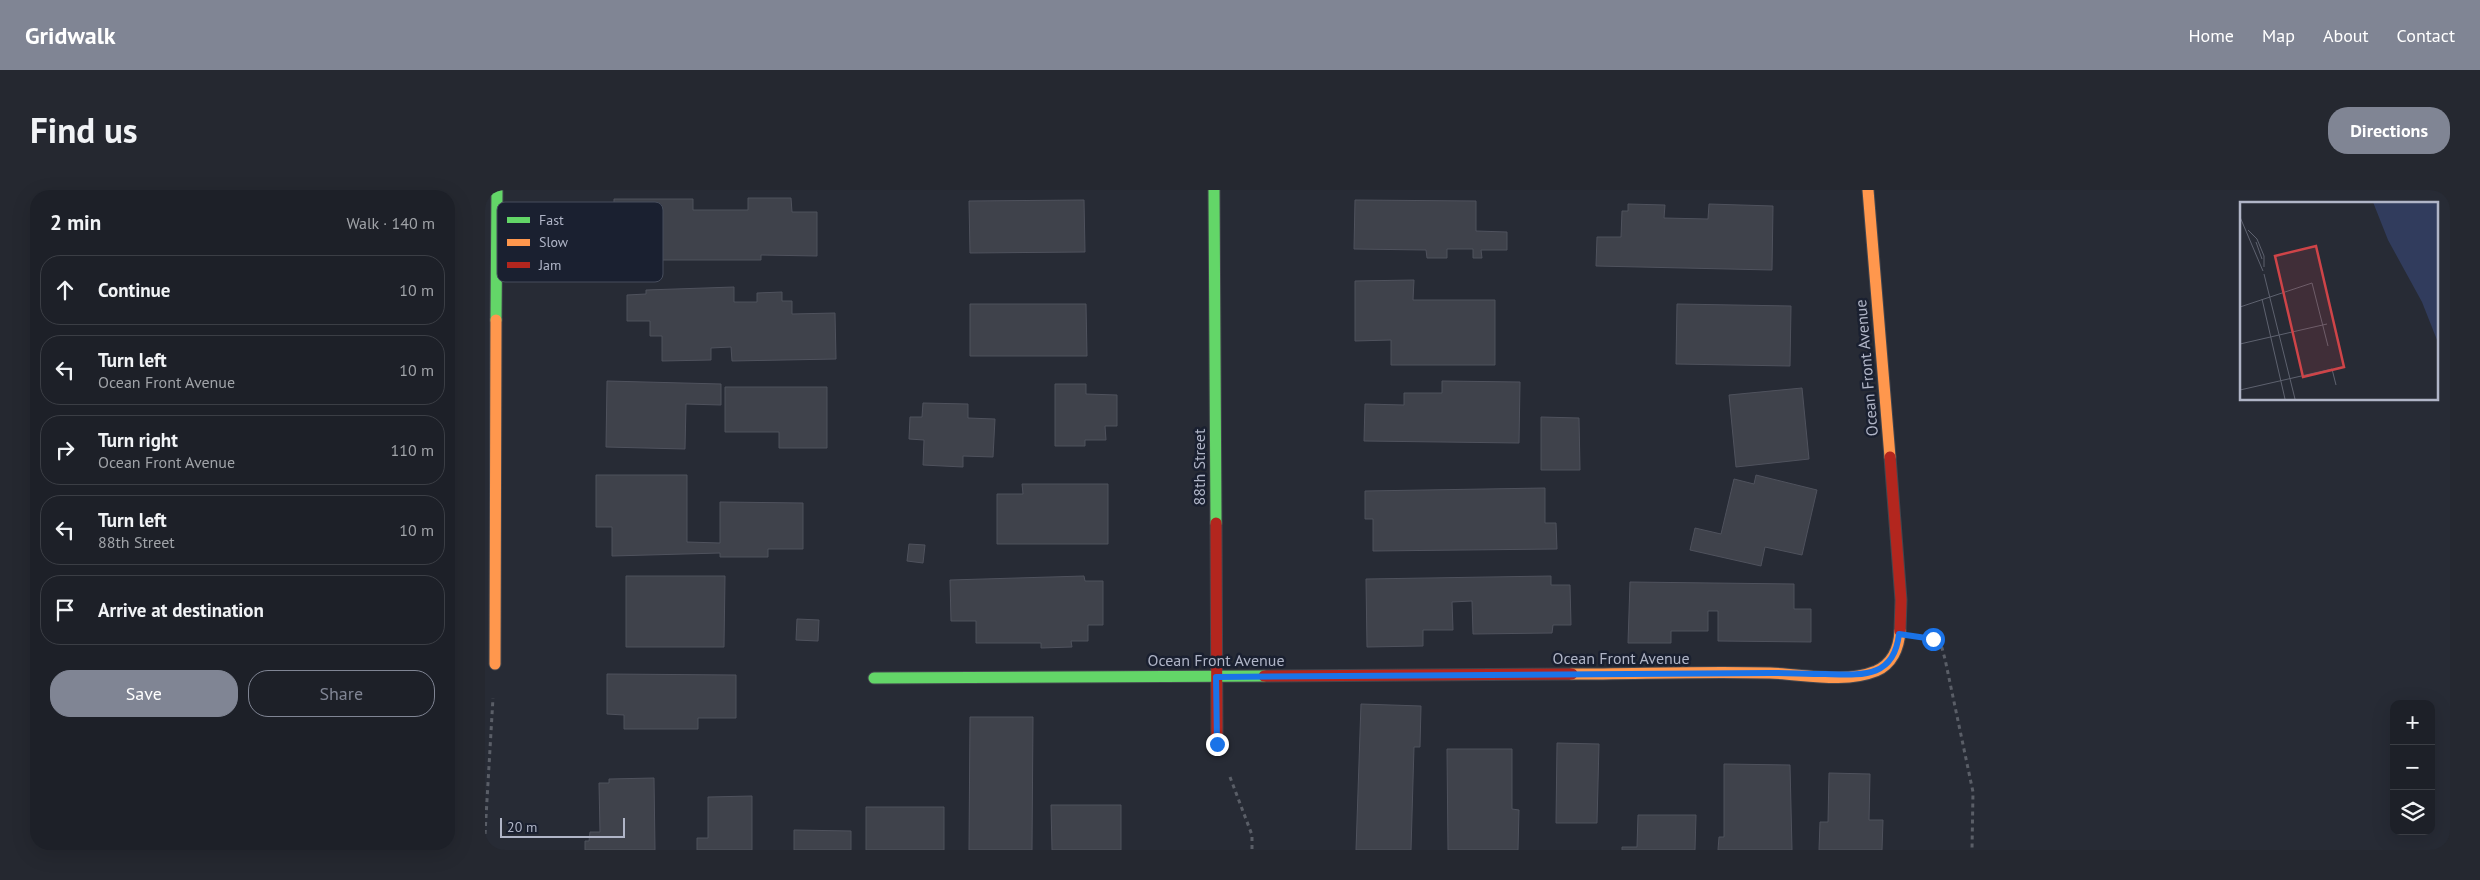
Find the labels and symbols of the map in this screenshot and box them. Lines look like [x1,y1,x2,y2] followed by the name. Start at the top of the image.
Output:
[497,202,663,282] legend
[2240,202,2437,400] inset map
[539,211,564,229] text: Fast
[539,233,569,251] text: Slow
[538,256,561,274] text: Jam
[1850,299,1882,437] street label: Ocean Front Avenue
[1189,428,1209,505] street label: 88th Street
[1922,628,1945,651] route start
[1552,648,1690,668] street label: Ocean Front Avenue
[1147,650,1285,670] street label: Ocean Front Avenue
[1206,733,1229,756] route end
[500,815,625,838] scale bar

